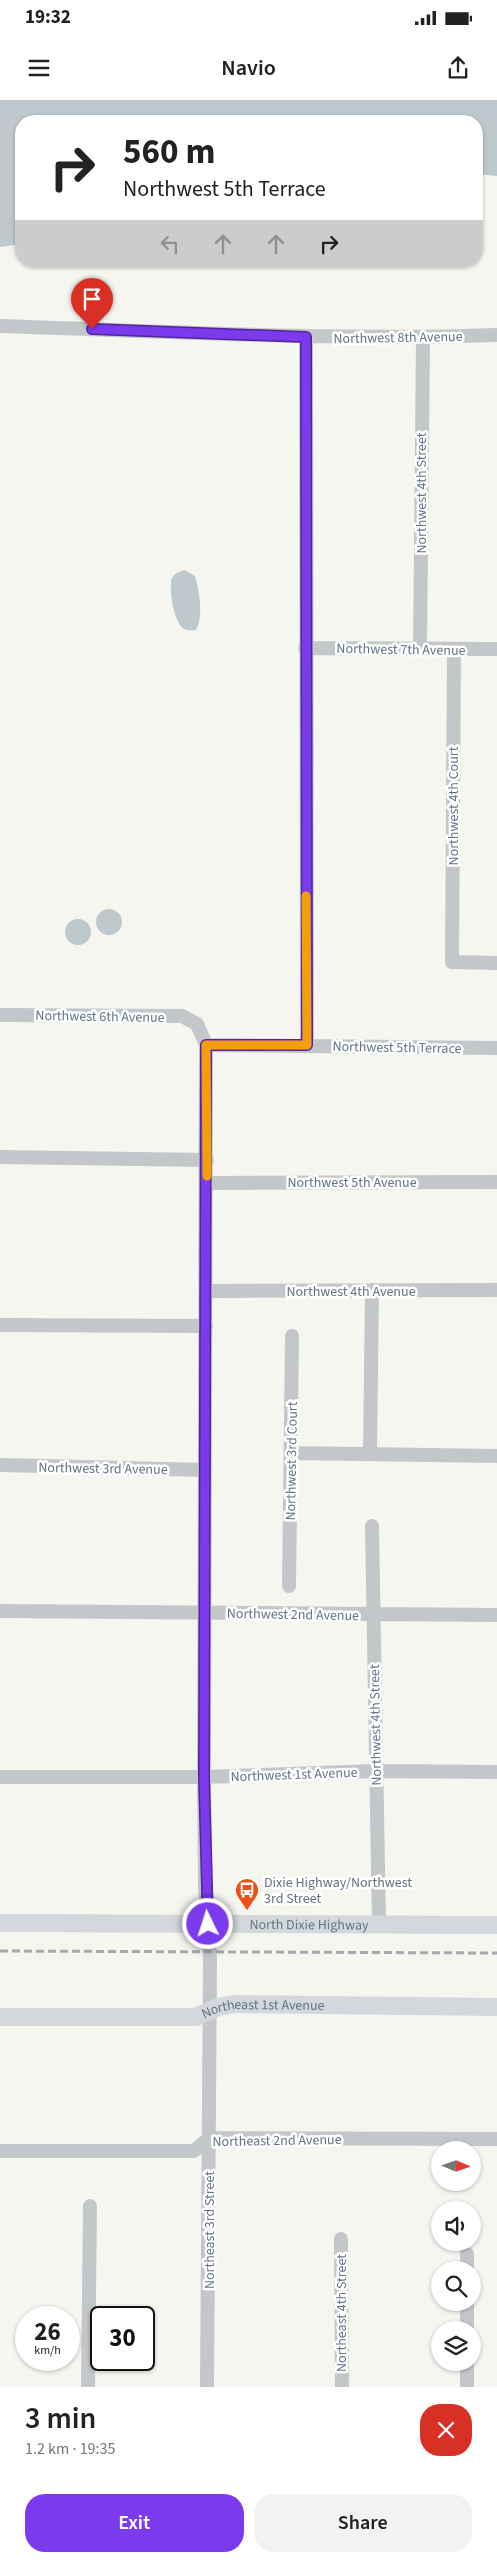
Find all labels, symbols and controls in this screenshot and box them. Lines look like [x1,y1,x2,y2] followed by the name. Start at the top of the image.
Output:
[25,4,71,31] text: 19:32
[221,52,276,84] text: Navio
[25,54,53,82] icon: menu
[444,54,472,82] icon: share
[123,127,215,177] text: 560 m
[40,135,105,200] icon: right
[123,173,326,205] text: Northwest 5th Terrace
[156,230,184,258] icon: left
[209,230,237,258] icon: ahead
[262,230,290,258] icon: ahead
[315,230,343,258] icon: right
[71,278,113,329] pin
[78,285,106,313] icon: arrive
[333,327,463,349] street label: Northwest 8th Avenue
[412,432,432,554] street label: Northwest 4th Street
[336,639,466,661] street label: Northwest 7th Avenue
[444,746,464,865] street label: Northwest 4th Court
[35,1006,165,1028] street label: Northwest 6th Avenue
[332,1037,462,1059] street label: Northwest 5th Terrace
[287,1173,417,1193] street label: Northwest 5th Avenue
[286,1282,416,1302] street label: Northwest 4th Avenue
[281,1401,303,1521] street label: Northwest 3rd Court
[38,1458,168,1480] street label: Northwest 3rd Avenue
[227,1604,359,1626] street label: Northwest 2nd Avenue
[365,1664,387,1786] street label: Northwest 4th Street
[230,1763,358,1787] street label: Northwest 1st Avenue
[264,1873,412,1909] place label: Dixie Highway/Northwest 3rd Street
[234,1877,260,1911] bus stop icon: Dixie Highway/Northwest 3rd Street
[181,1897,233,1949] position arrow
[249,1915,369,1935] street label: North Dixie Highway
[199,1995,325,2024] street label: Northeast 1st Avenue
[212,2130,342,2152] street label: Northeast 2nd Avenue
[431,2141,481,2191] north arrow
[431,2141,481,2371] map controls
[200,2171,220,2289] street label: Northeast 3rd Street
[431,2201,481,2251] button: sound
[332,2254,352,2372] street label: Northeast 4th Street
[431,2261,481,2311] button: search
[90,2306,155,2371] speed limit sign: 30
[34,2314,61,2350] text: 26
[431,2321,481,2371] button: layers
[34,2342,61,2359] text: km/h
[25,2397,96,2440] text: 3 min
[420,2404,472,2456] button: close
[25,2438,115,2460] text: 1.2 km · 19:35
[25,2494,244,2552] button: Exit
[254,2494,472,2552] button: Share

